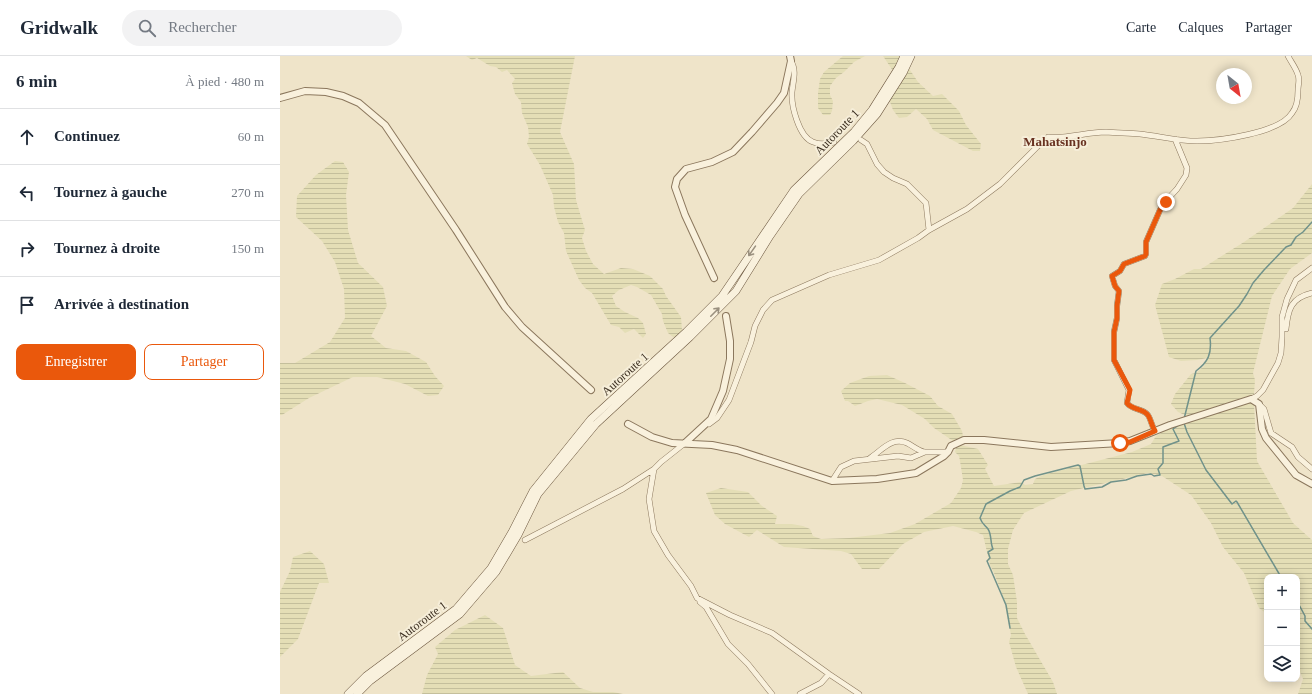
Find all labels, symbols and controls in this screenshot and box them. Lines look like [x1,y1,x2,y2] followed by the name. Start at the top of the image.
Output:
[122,10,402,46] search box
[20,17,98,38] text: Gridwalk
[136,17,158,39] icon: search
[168,19,236,35] text: Rechercher
[1126,20,1156,35] text: Carte
[1178,20,1223,35] text: Calques
[1245,20,1292,35] text: Partager
[1216,68,1252,104] north arrow
[16,72,57,91] text: 6 min
[185,74,264,89] text: À pied · 480 m
[812,106,862,158] street label: Autoroute 1
[16,126,38,148] icon: ahead
[54,128,120,144] text: Continuez
[238,129,264,144] text: 60 m
[1023,134,1087,149] district label: Mahatsinjo
[16,182,38,204] icon: left
[54,184,167,200] text: Tournez à gauche
[231,185,264,200] text: 270 m
[1157,193,1175,211] route end
[16,238,38,260] icon: right
[54,240,160,256] text: Tournez à droite
[231,241,264,256] text: 150 m
[748,246,756,257] one-way arrow
[16,294,38,316] icon: arrive
[54,296,189,312] text: Arrivée à destination
[710,307,720,317] one-way arrow
[16,344,136,380] button: Enregistrer
[144,344,264,380] button: Partager
[599,350,651,398] street label: Autoroute 1
[1111,434,1129,452] route start
[1264,574,1300,682] map controls
[1264,574,1300,610] button: +
[395,598,449,644] street label: Autoroute 1
[1264,610,1300,646] button: −
[1264,646,1300,682] button: layers

